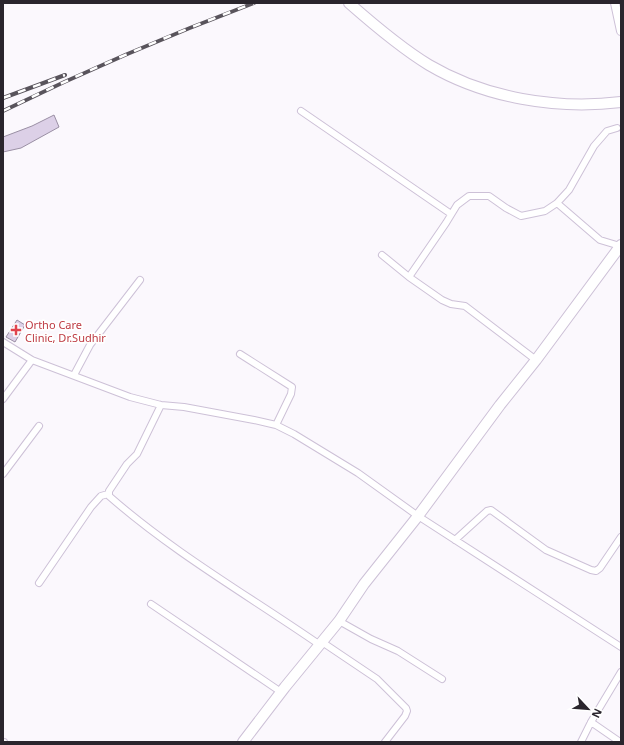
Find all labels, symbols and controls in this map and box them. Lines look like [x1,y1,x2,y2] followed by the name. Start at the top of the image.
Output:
[25,317,106,345] place label: Ortho Care Clinic, Dr.Sudhir
[10,324,22,336] marker: Ortho Care Clinic, Dr.Sudhir
[568,689,608,729] north arrow
[589,706,606,721] text: N

